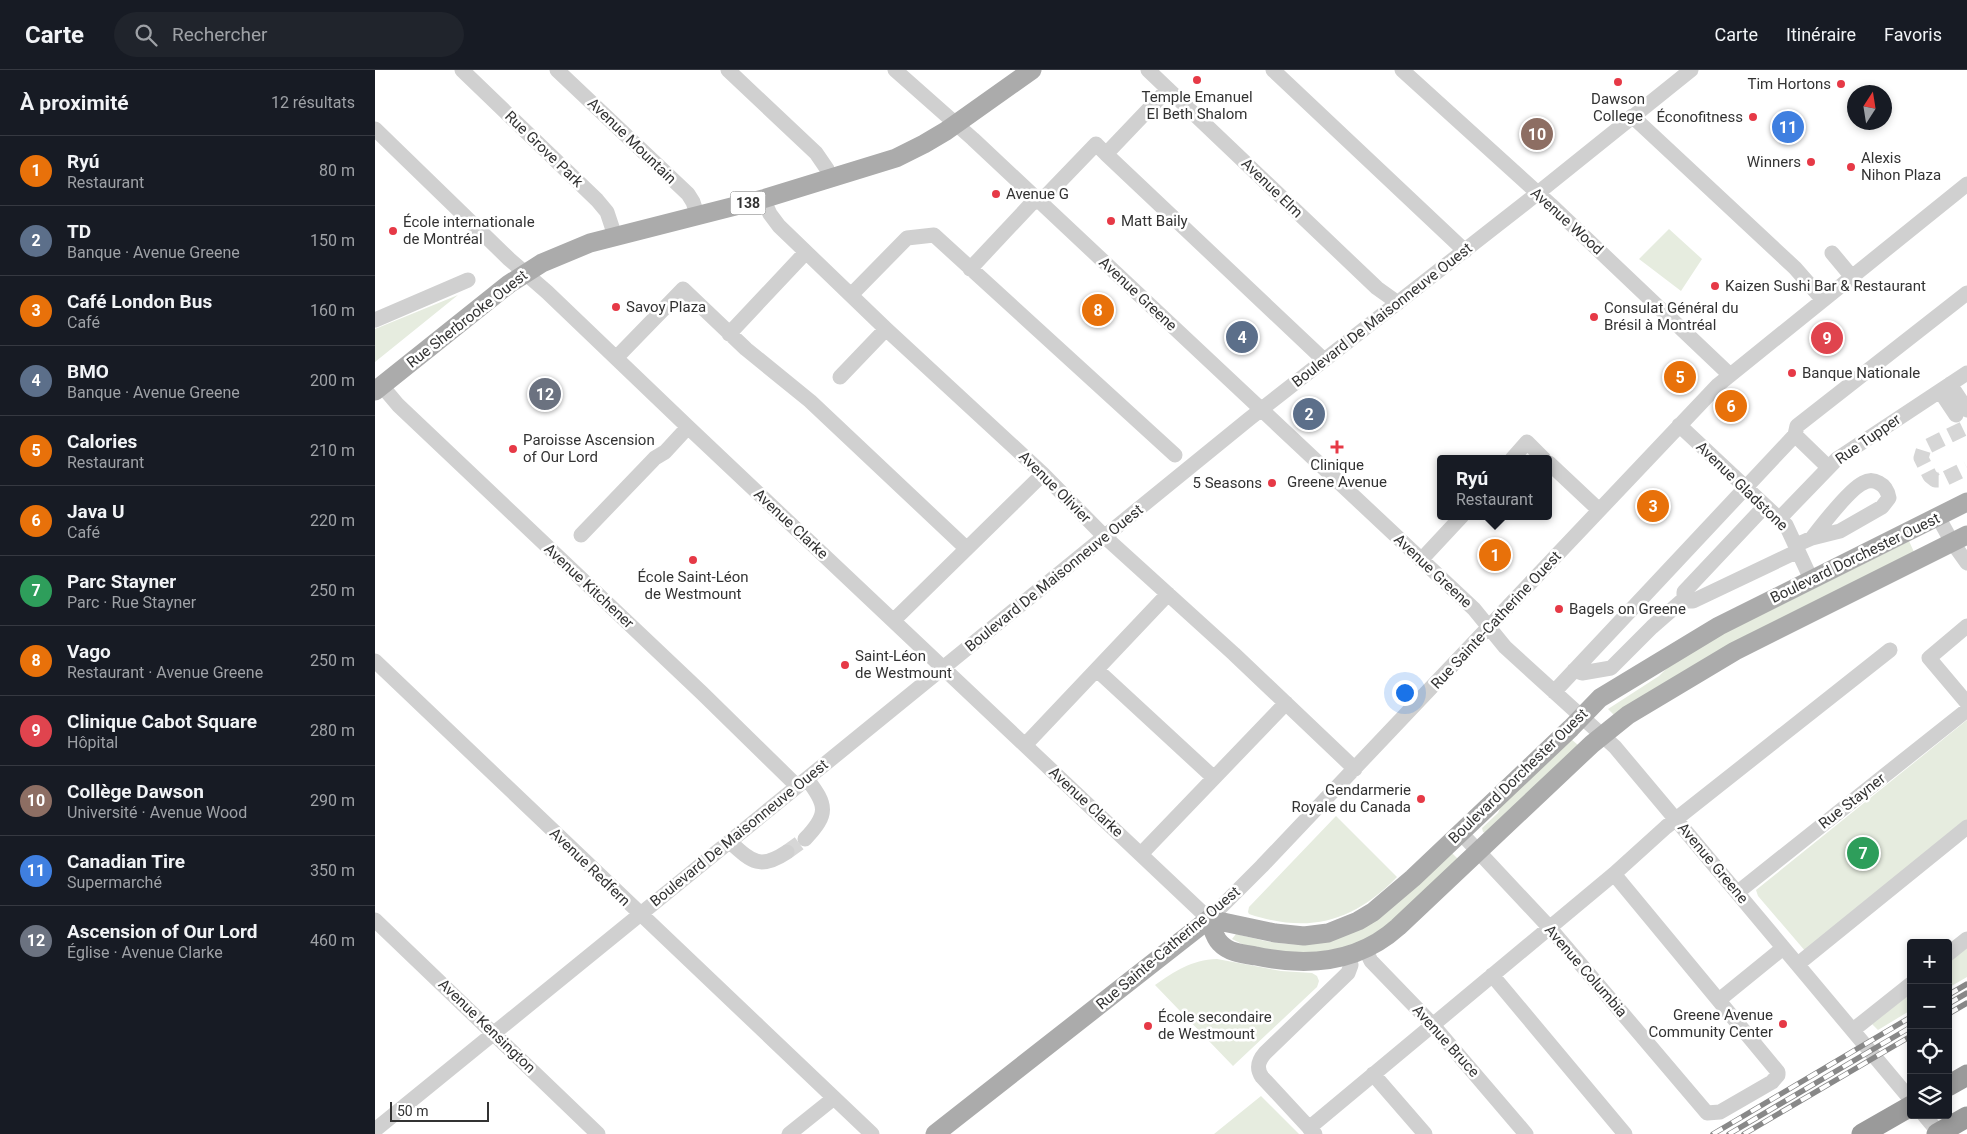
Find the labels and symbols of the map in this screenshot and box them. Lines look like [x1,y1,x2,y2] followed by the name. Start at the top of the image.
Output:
[1191,74,1203,86] marker: Temple Emanuel El Beth Shalom
[1747,75,1831,93] place label: Tim Hortons
[1612,76,1624,88] marker: Dawson College
[1835,78,1847,90] marker: Tim Hortons
[1847,85,1892,130] north arrow
[1141,88,1253,123] place label: Temple Emanuel El Beth Shalom
[1591,90,1645,125] place label: Dawson College
[584,94,680,188] street label: Avenue Mountain
[501,107,587,191] street label: Rue Grove Park
[1656,108,1743,126] place label: Éconofitness
[1772,108,1804,146] pin: 11
[1747,111,1759,123] marker: Éconofitness
[1521,115,1553,153] pin: 10
[1861,149,1941,184] place label: Alexis Nihon Plaza
[1747,153,1801,171] place label: Winners
[1238,154,1306,222] street label: Avenue Elm
[1805,156,1817,168] marker: Winners
[1845,161,1857,173] marker: Alexis Nihon Plaza
[1527,184,1607,258] street label: Avenue Wood
[1006,185,1069,203] place label: Avenue G
[990,188,1002,200] marker: Avenue G
[731,192,765,214] road number: 138
[1121,212,1188,230] place label: Matt Baily
[403,213,535,248] place label: École internationale de Montréal
[1105,215,1117,227] marker: Matt Baily
[387,225,399,237] marker: École internationale de Montréal
[1288,239,1476,391] street label: Boulevard De Maisonneuve Ouest
[1095,253,1181,335] street label: Avenue Greene
[403,266,531,372] street label: Rue Sherbrooke Ouest
[1725,277,1926,295] place label: Kaizen Sushi Bar & Restaurant
[1709,280,1721,292] marker: Kaizen Sushi Bar & Restaurant
[1082,291,1114,329] pin: 8
[626,298,706,316] place label: Savoy Plaza
[1604,299,1739,334] place label: Consulat Général du Brésil à Montréal
[610,301,622,313] marker: Savoy Plaza
[1588,311,1600,323] marker: Consulat Général du Brésil à Montréal
[1226,318,1258,356] pin: 4
[1811,319,1843,357] pin: 9
[1664,358,1696,396] pin: 5
[1802,364,1920,382] place label: Banque Nationale
[1786,367,1798,379] marker: Banque Nationale
[529,375,561,413] pin: 12
[1715,387,1747,425] pin: 6
[1293,395,1325,433] pin: 2
[1832,410,1904,468] street label: Rue Tupper
[523,431,655,466] place label: Paroisse Ascension of Our Lord
[1692,438,1792,534] street label: Avenue Gladstone
[1330,440,1344,454] marker: Clinique Greene Avenue
[507,443,519,455] marker: Paroisse Ascension of Our Lord
[1015,447,1095,527] street label: Avenue Olivier
[1287,456,1387,491] place label: Clinique Greene Avenue
[1193,474,1262,492] place label: 5 Seasons
[1266,477,1278,489] marker: 5 Seasons
[750,485,832,563] street label: Avenue Clarke
[1637,487,1669,525] pin: 3
[961,501,1147,655] street label: Boulevard De Maisonneuve Ouest
[1767,509,1943,607] street label: Boulevard Dorchester Ouest
[1390,530,1476,612] street label: Avenue Greene
[1479,536,1511,574] pin: 1
[540,540,638,632] street label: Avenue Kitchener
[1427,547,1565,693] street label: Rue Sainte-Catherine Ouest
[687,554,699,566] marker: École Saint-Léon de Westmount
[637,568,749,603] place label: École Saint-Léon de Westmount
[1569,600,1686,618] place label: Bagels on Greene
[1553,603,1565,615] marker: Bagels on Greene
[855,647,952,682] place label: Saint-Léon de Westmount
[839,659,851,671] marker: Saint-Léon de Westmount
[1392,680,1418,706] your location
[1445,705,1591,847] street label: Boulevard Dorchester Ouest
[646,756,832,910] street label: Boulevard De Maisonneuve Ouest
[1045,763,1127,841] street label: Avenue Clarke
[1815,769,1889,833] street label: Rue Stayner
[1291,781,1411,816] place label: Gendarmerie Royale du Canada
[1415,793,1427,805] marker: Gendarmerie Royale du Canada
[1674,819,1752,907] street label: Avenue Greene
[546,824,634,910] street label: Avenue Redfern
[1847,834,1879,872] pin: 7
[1092,883,1244,1013] street label: Rue Sainte-Catherine Ouest
[1541,921,1631,1021] street label: Avenue Columbia
[435,975,539,1077] street label: Avenue Kensington
[1409,1001,1483,1081] street label: Avenue Bruce
[1649,1006,1773,1041] place label: Greene Avenue Community Center
[1158,1008,1272,1043] place label: École secondaire de Westmount
[1777,1018,1789,1030] marker: Greene Avenue Community Center
[1142,1020,1154,1032] marker: École secondaire de Westmount
[390,1099,489,1122] scale bar

